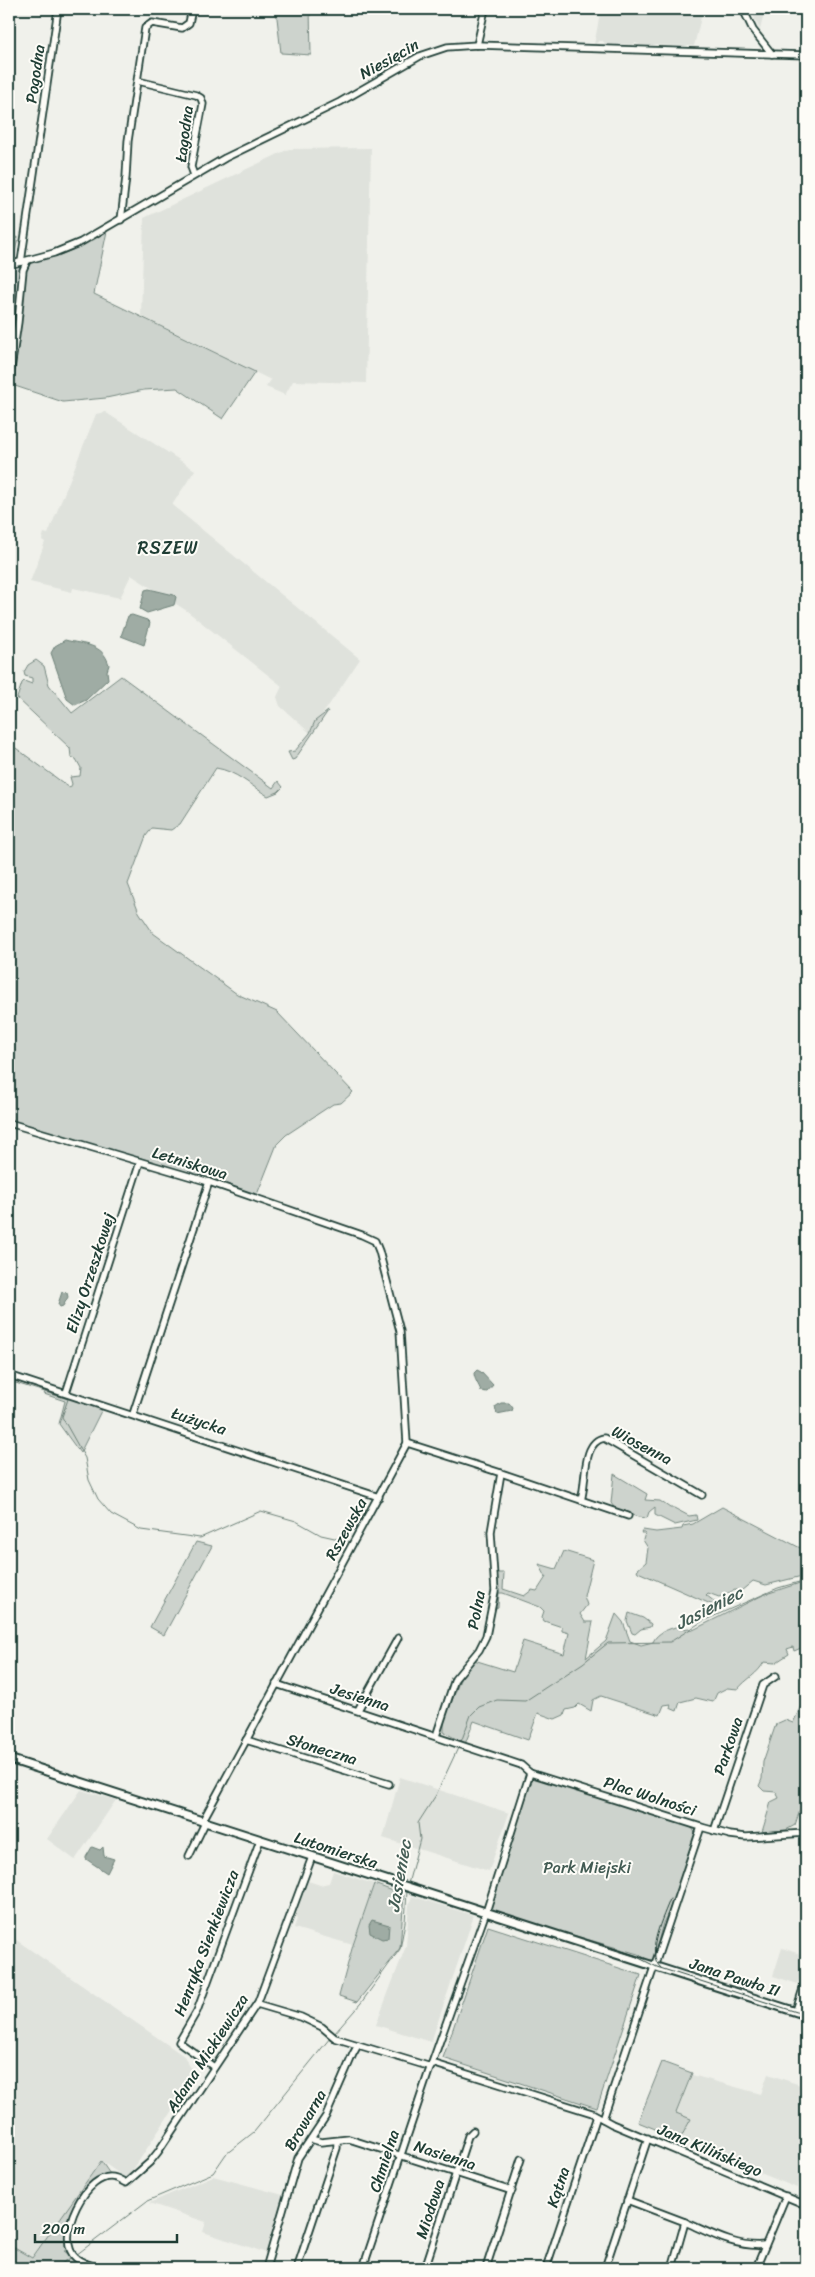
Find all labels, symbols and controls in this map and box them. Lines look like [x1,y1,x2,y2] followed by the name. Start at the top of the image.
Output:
[354,30,425,87] street label: Niesięcin
[17,43,53,105] street label: Pogodna
[166,104,202,164] street label: Łagodna
[138,532,199,564] district label: RSZEW
[149,1138,231,1188] street label: Letniskowa
[57,1208,123,1337] street label: Elizy Orzeszkowej
[168,1398,231,1444] street label: Łużycka
[606,1417,678,1473] street label: Wiosenna
[317,1491,376,1566] street label: Rszewska
[670,1576,750,1639] water label: Jasieniec
[458,1587,494,1632] street label: Polna
[326,1674,393,1720] street label: Jesienna
[705,1713,751,1779] street label: Parkowa
[283,1725,361,1773] street label: Słoneczna
[600,1767,701,1825] street label: Plac Wolności
[290,1823,383,1877] street label: Lutomierska
[377,1836,421,1914] water label: Jasieniec
[543,1853,631,1882] park label: Park Miejski
[165,1865,248,2020] street label: Henryka Sienkiewicza
[685,1948,784,2005] street label: Jana Pawła II
[157,1988,257,2119] street label: Adama Mickiewicza
[276,2084,334,2156] street label: Browarna
[652,2114,767,2185] street label: Jana Kilińskiego
[360,2126,408,2196] street label: Chmielna
[410,2131,480,2179] street label: Nasienna
[538,2163,578,2211] street label: Kątna
[407,2175,453,2243] street label: Miodowa
[35,2212,178,2244] scale bar
[42,2216,86,2242] text: 200 m

